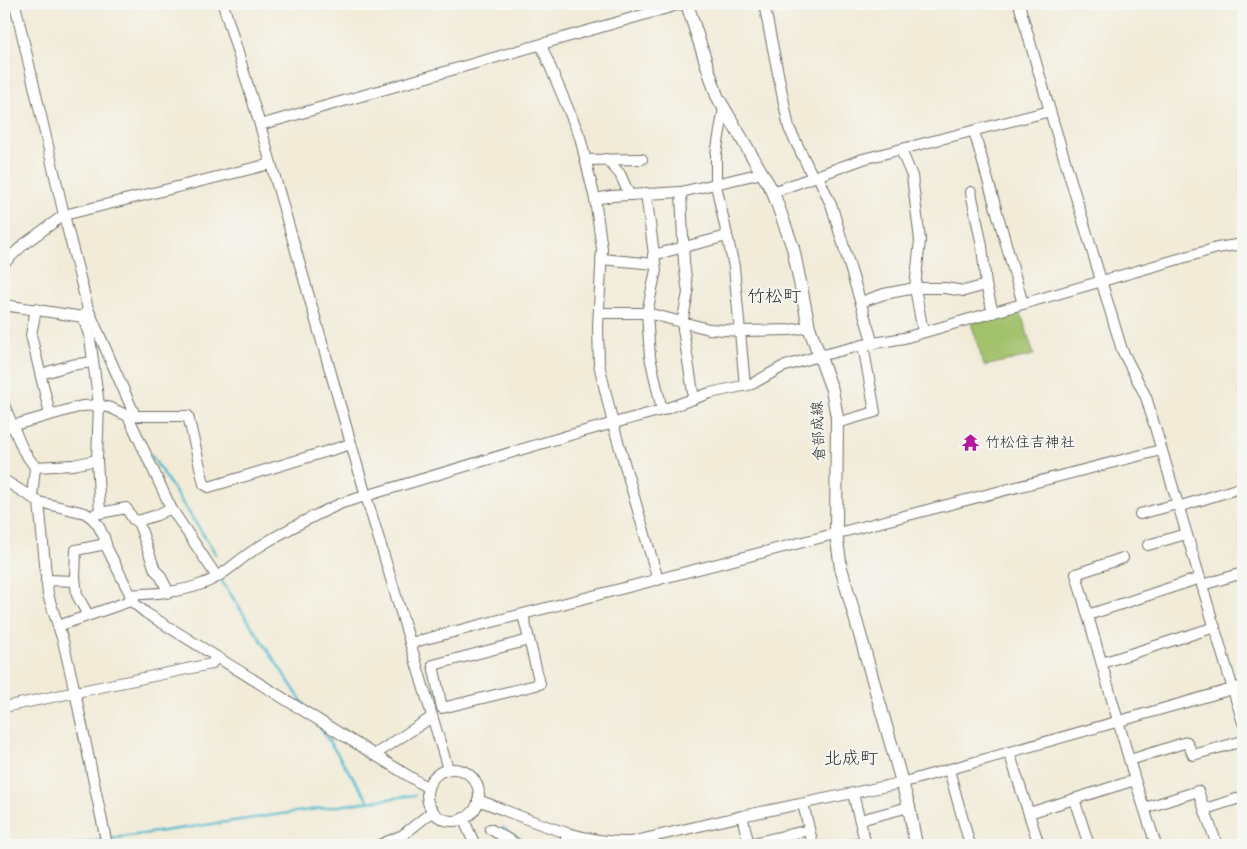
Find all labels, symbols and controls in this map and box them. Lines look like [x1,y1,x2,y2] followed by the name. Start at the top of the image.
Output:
[747,283,801,307] district label: 竹松町
[805,401,829,462] street label: 倉部成線
[985,431,1075,451] place label: 竹松住吉神社
[961,432,981,452] temple icon: 竹松住吉神社
[824,745,878,769] district label: 北成町

